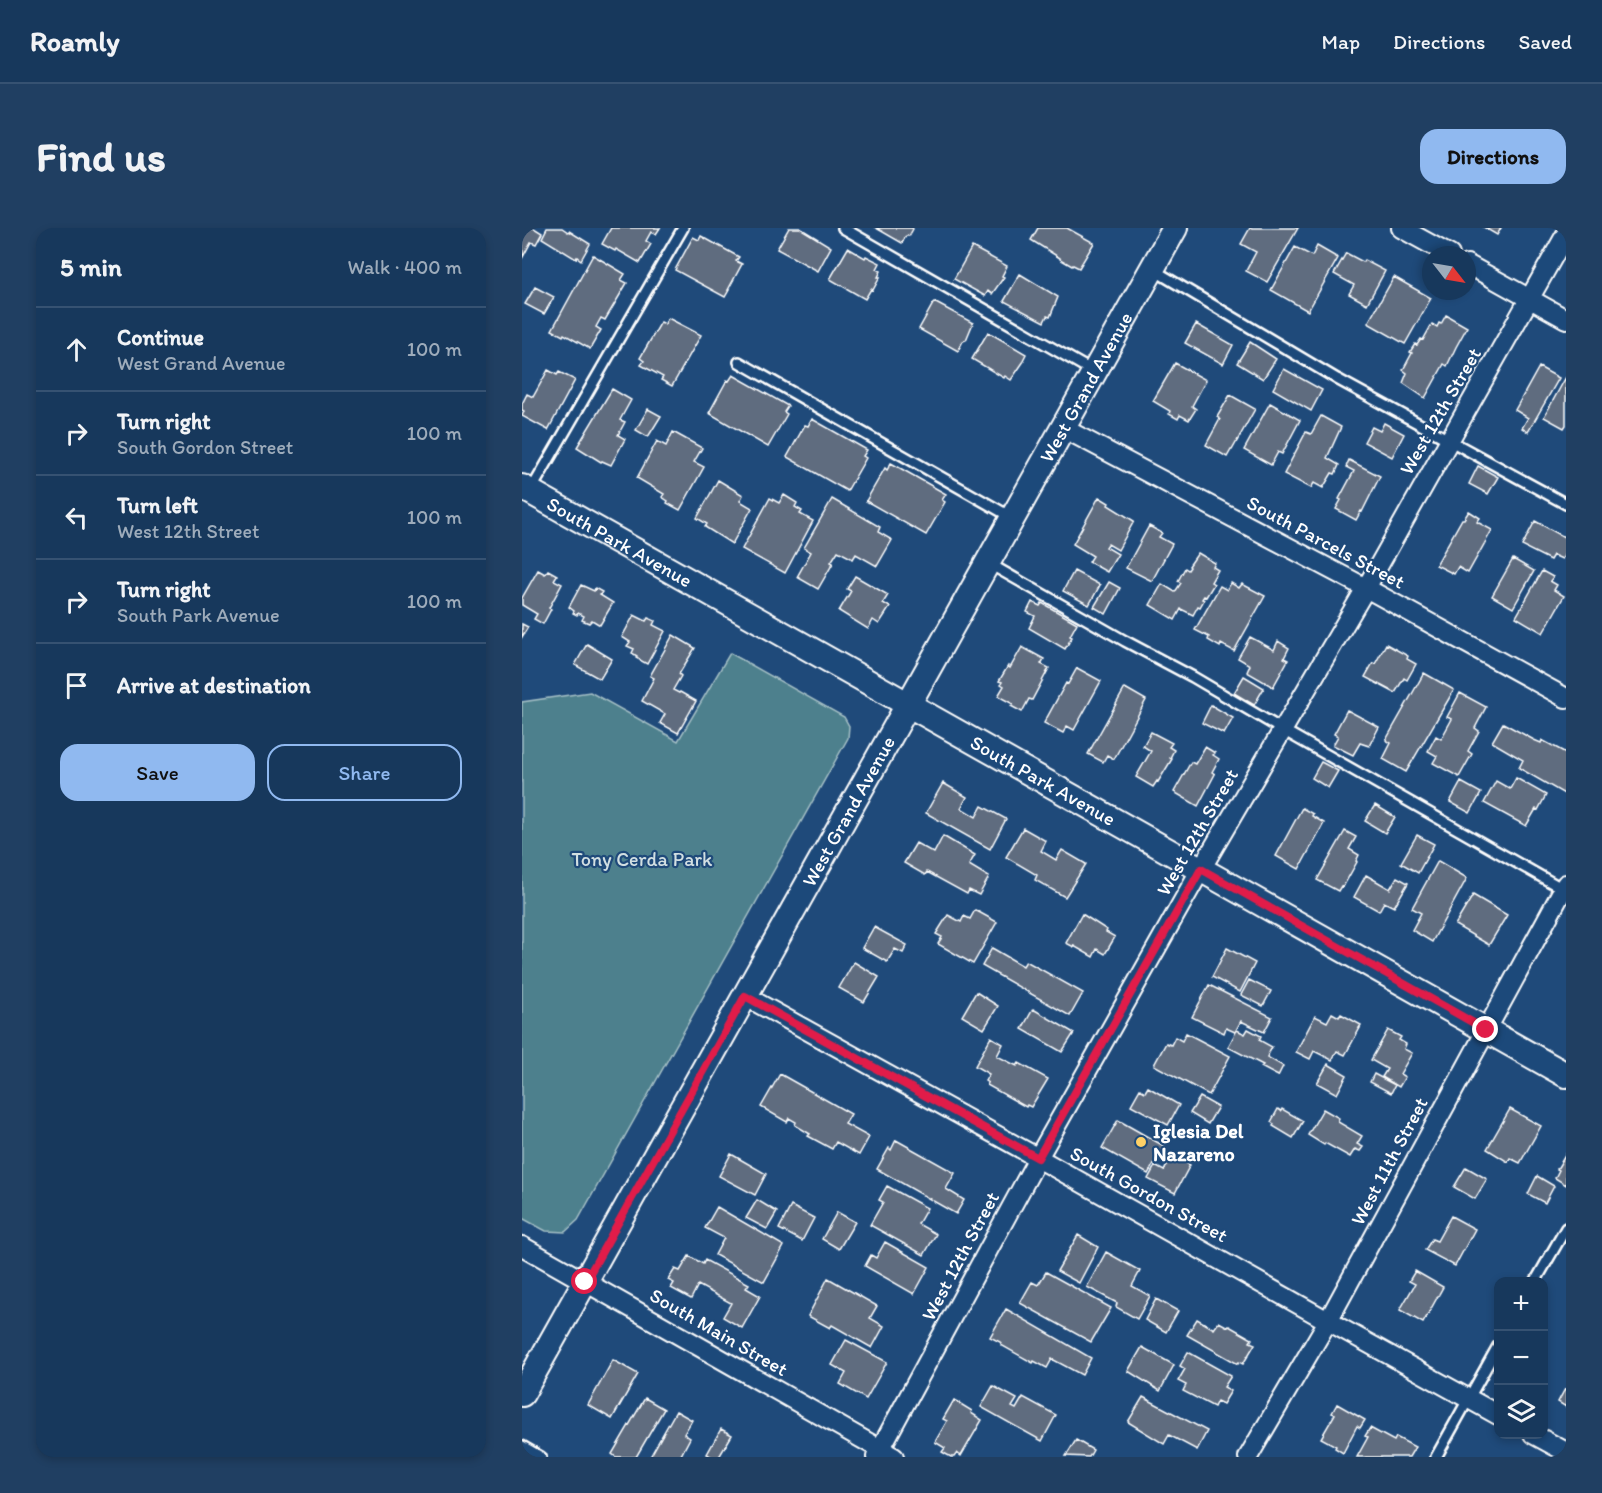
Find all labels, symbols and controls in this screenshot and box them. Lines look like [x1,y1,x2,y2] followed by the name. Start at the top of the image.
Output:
[30,24,120,58] text: Roamly
[1322,29,1360,54] text: Map
[1393,29,1485,54] text: Directions
[1518,29,1572,54] text: Saved
[1420,129,1566,184] button: Directions
[36,131,166,182] text: Find us
[1422,246,1476,300] north arrow
[60,251,122,283] text: 5 min
[348,255,462,279] text: Walk · 400 m
[1034,308,1138,467] street label: West Grand Avenue
[117,324,204,351] text: Continue
[60,333,93,366] icon: ahead
[407,337,462,361] text: 100 m
[1394,343,1486,479] street label: West 12th Street
[117,351,285,375] text: West Grand Avenue
[117,408,211,435] text: Turn right
[60,417,93,450] icon: right
[407,421,462,445] text: 100 m
[117,435,293,459] text: South Gordon Street
[1243,490,1409,594] street label: South Parcels Street
[117,492,198,519] text: Turn left
[543,492,696,592] street label: South Park Avenue
[60,501,93,534] icon: left
[407,505,462,529] text: 100 m
[117,519,260,543] text: West 12th Street
[117,576,211,603] text: Turn right
[60,585,93,618] icon: right
[407,589,462,613] text: 100 m
[117,603,280,627] text: South Park Avenue
[60,669,93,702] icon: arrive
[117,672,311,699] text: Arrive at destination
[966,730,1120,831] street label: South Park Avenue
[797,732,900,891] street label: West Grand Avenue
[60,744,255,801] button: Save
[267,744,462,801] button: Share
[1151,764,1243,900] street label: West 12th Street
[572,847,713,871] park label: Tony Cerda Park
[1472,1016,1498,1042] route end
[1345,1093,1433,1229] street label: West 11th Street
[1153,1119,1244,1166] place label: Iglesia Del Nazareno
[1134,1135,1148,1149] marker: Iglesia Del Nazareno
[1066,1141,1232,1247] street label: South Gordon Street
[916,1187,1004,1325] street label: West 12th Street
[571,1268,597,1294] route start
[1494,1277,1548,1439] map controls
[1494,1277,1548,1331] button: +
[646,1283,792,1381] street label: South Main Street
[1494,1331,1548,1385] button: −
[1494,1385,1548,1439] button: layers

